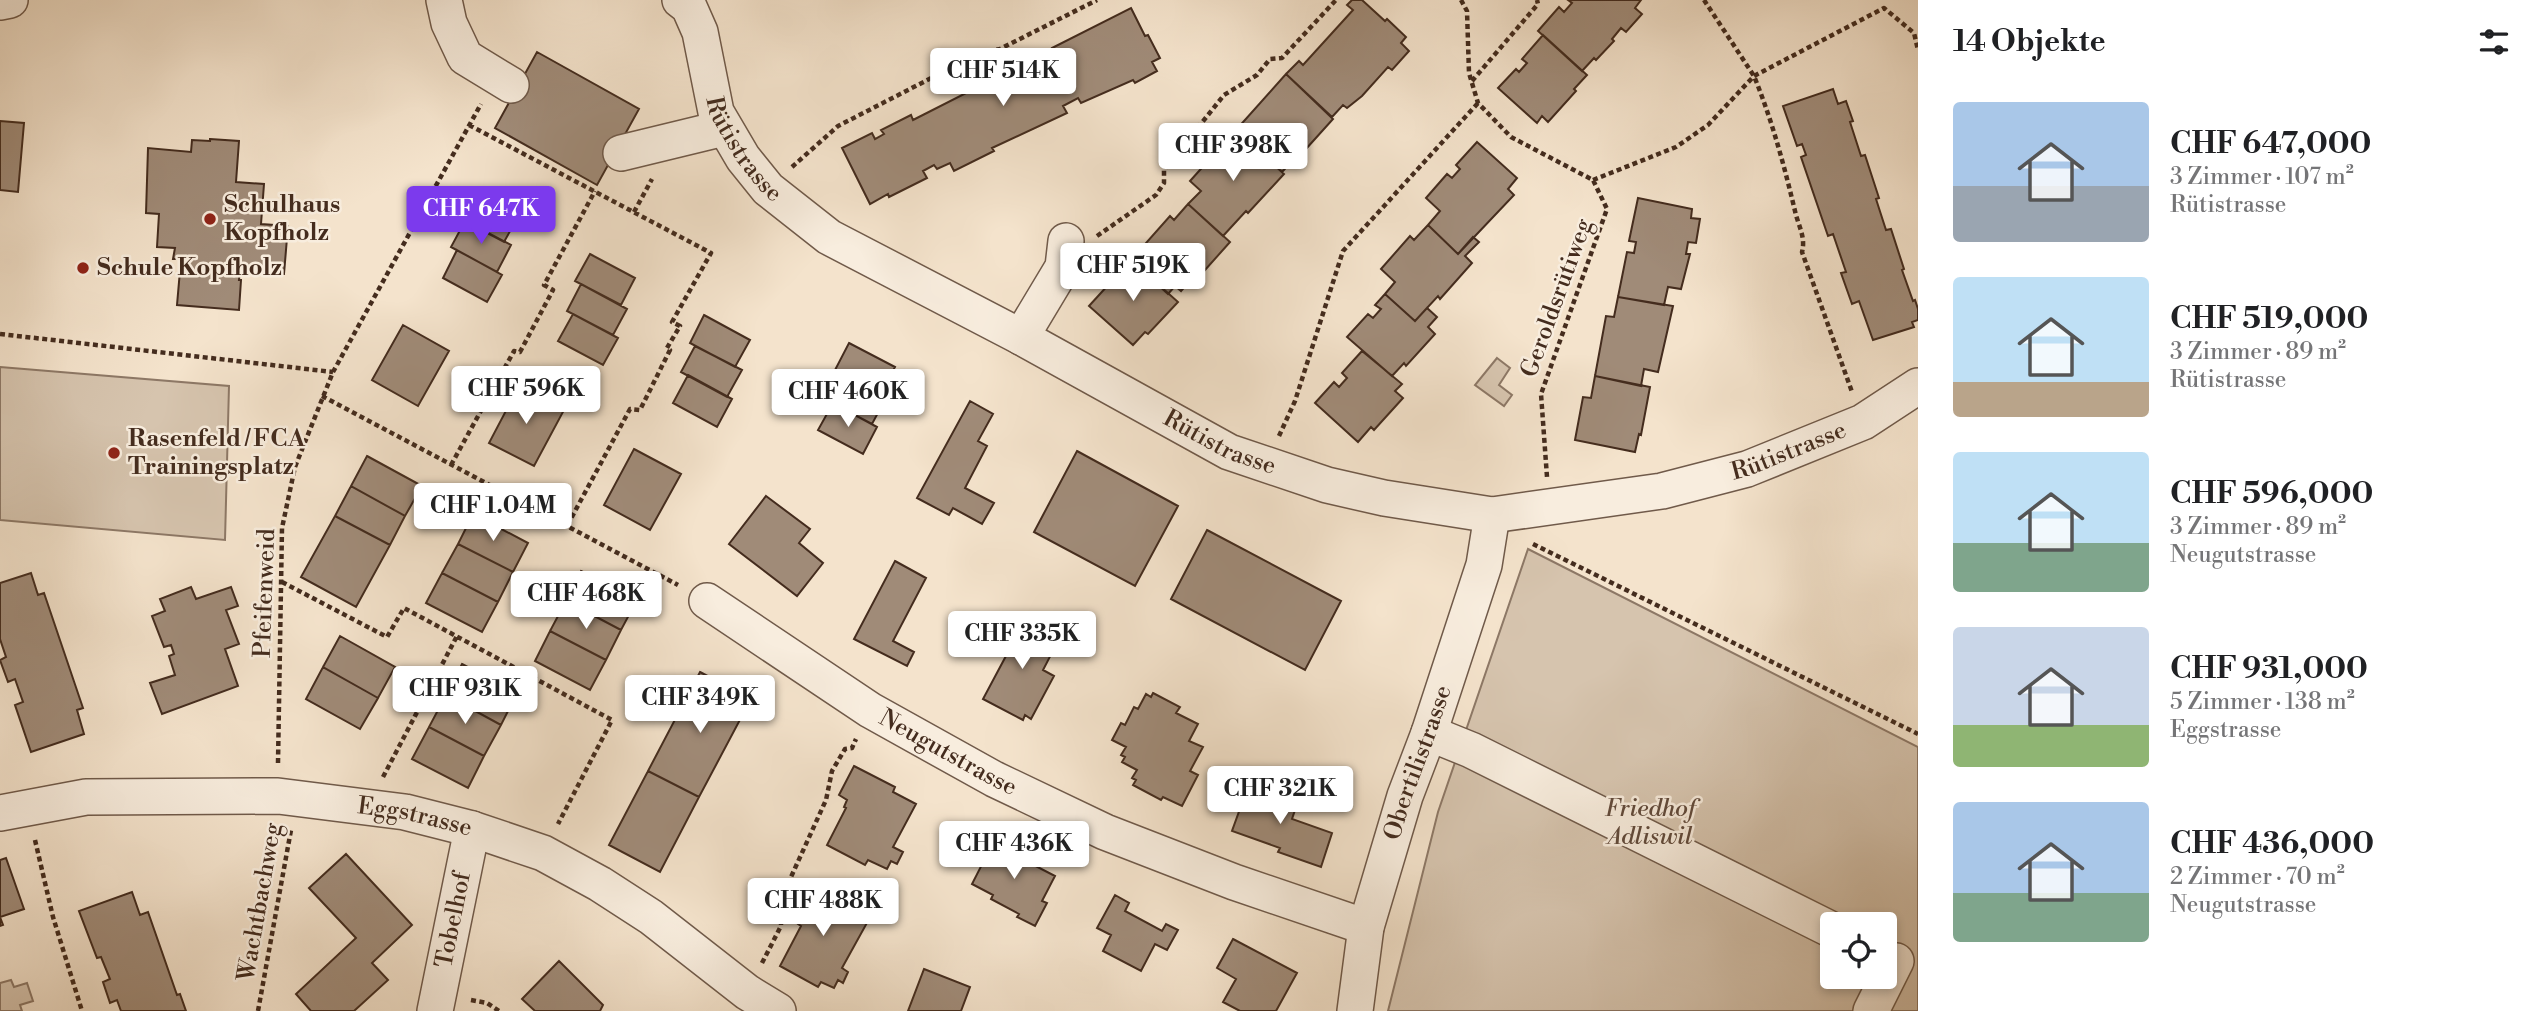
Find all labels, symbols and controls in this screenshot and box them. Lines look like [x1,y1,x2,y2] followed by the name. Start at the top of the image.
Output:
[1953,23,2106,61] text: 14 Objekte
[2475,23,2513,61] icon: filters
[931,48,1075,108] pin: CHF 514K
[946,57,1060,85] text: CHF 514K
[698,94,788,209] street label: Rütistrasse
[1161,124,1305,183] pin: CHF 398K
[2170,125,2371,163] text: CHF 647,000
[2009,130,2093,214] icon: home
[1174,132,1292,160] text: CHF 398K
[2170,163,2354,191] text: 3 Zimmer · 107 m²
[409,187,553,246] pin: CHF 647K
[224,190,340,248] place label: Schulhaus Kopfholz
[2170,191,2286,219] text: Rütistrasse
[423,195,539,223] text: CHF 647K
[202,211,218,227] marker: Schulhaus Kopfholz
[1514,214,1600,381] street label: Geroldsrütiweg
[1061,244,1205,303] pin: CHF 519K
[1076,252,1190,280] text: CHF 519K
[97,253,282,283] place label: Schule Kopfholz
[75,260,91,276] marker: Schule Kopfholz
[2170,300,2368,338] text: CHF 519,000
[2009,305,2093,389] icon: home
[2170,338,2346,366] text: 3 Zimmer · 89 m²
[454,366,598,426] pin: CHF 596K
[2170,366,2286,394] text: Rütistrasse
[776,370,920,429] pin: CHF 460K
[467,375,585,403] text: CHF 596K
[788,378,908,406] text: CHF 460K
[1158,404,1280,482] street label: Rütistrasse
[1728,415,1851,487] street label: Rütistrasse
[128,424,306,482] place label: Rasenfeld / FCA Trainingsplatz
[106,445,122,461] marker: Rasenfeld / FCA Trainingsplatz
[2170,475,2373,513] text: CHF 596,000
[2009,480,2093,564] icon: home
[413,484,573,543] pin: CHF 1.04M
[430,492,556,520] text: CHF 1.04M
[2170,513,2346,541] text: 3 Zimmer · 89 m²
[248,527,282,658] street label: Pfeifenweid
[2170,541,2316,569] text: Neugutstrasse
[514,572,658,631] pin: CHF 468K
[527,580,645,608] text: CHF 468K
[950,612,1094,671] pin: CHF 335K
[964,620,1080,648] text: CHF 335K
[2170,650,2368,688] text: CHF 931,000
[2009,655,2093,739] icon: home
[393,666,537,726] pin: CHF 931K
[409,675,521,703] text: CHF 931K
[628,676,772,735] pin: CHF 349K
[1378,682,1459,844] street label: Obertilistrasse
[641,684,759,712] text: CHF 349K
[2170,688,2355,716] text: 5 Zimmer · 138 m²
[874,703,1022,803] street label: Neugutstrasse
[2170,716,2281,744] text: Eggstrasse
[1208,766,1352,826] pin: CHF 321K
[1223,775,1337,803] text: CHF 321K
[356,791,475,843] street label: Eggstrasse
[1604,794,1701,852] park label: Friedhof Adliswil
[231,820,289,985] street label: Wachtbachweg
[942,822,1086,881] pin: CHF 436K
[2170,825,2374,863] text: CHF 436,000
[955,830,1073,858] text: CHF 436K
[2009,830,2093,914] icon: home
[2170,863,2345,891] text: 2 Zimmer · 70 m²
[429,868,478,971] street label: Tobelhof
[751,878,895,938] pin: CHF 488K
[764,887,882,915] text: CHF 488K
[2170,891,2316,919] text: Neugutstrasse
[1820,912,1897,989] map controls
[1820,912,1897,989] button: locate

